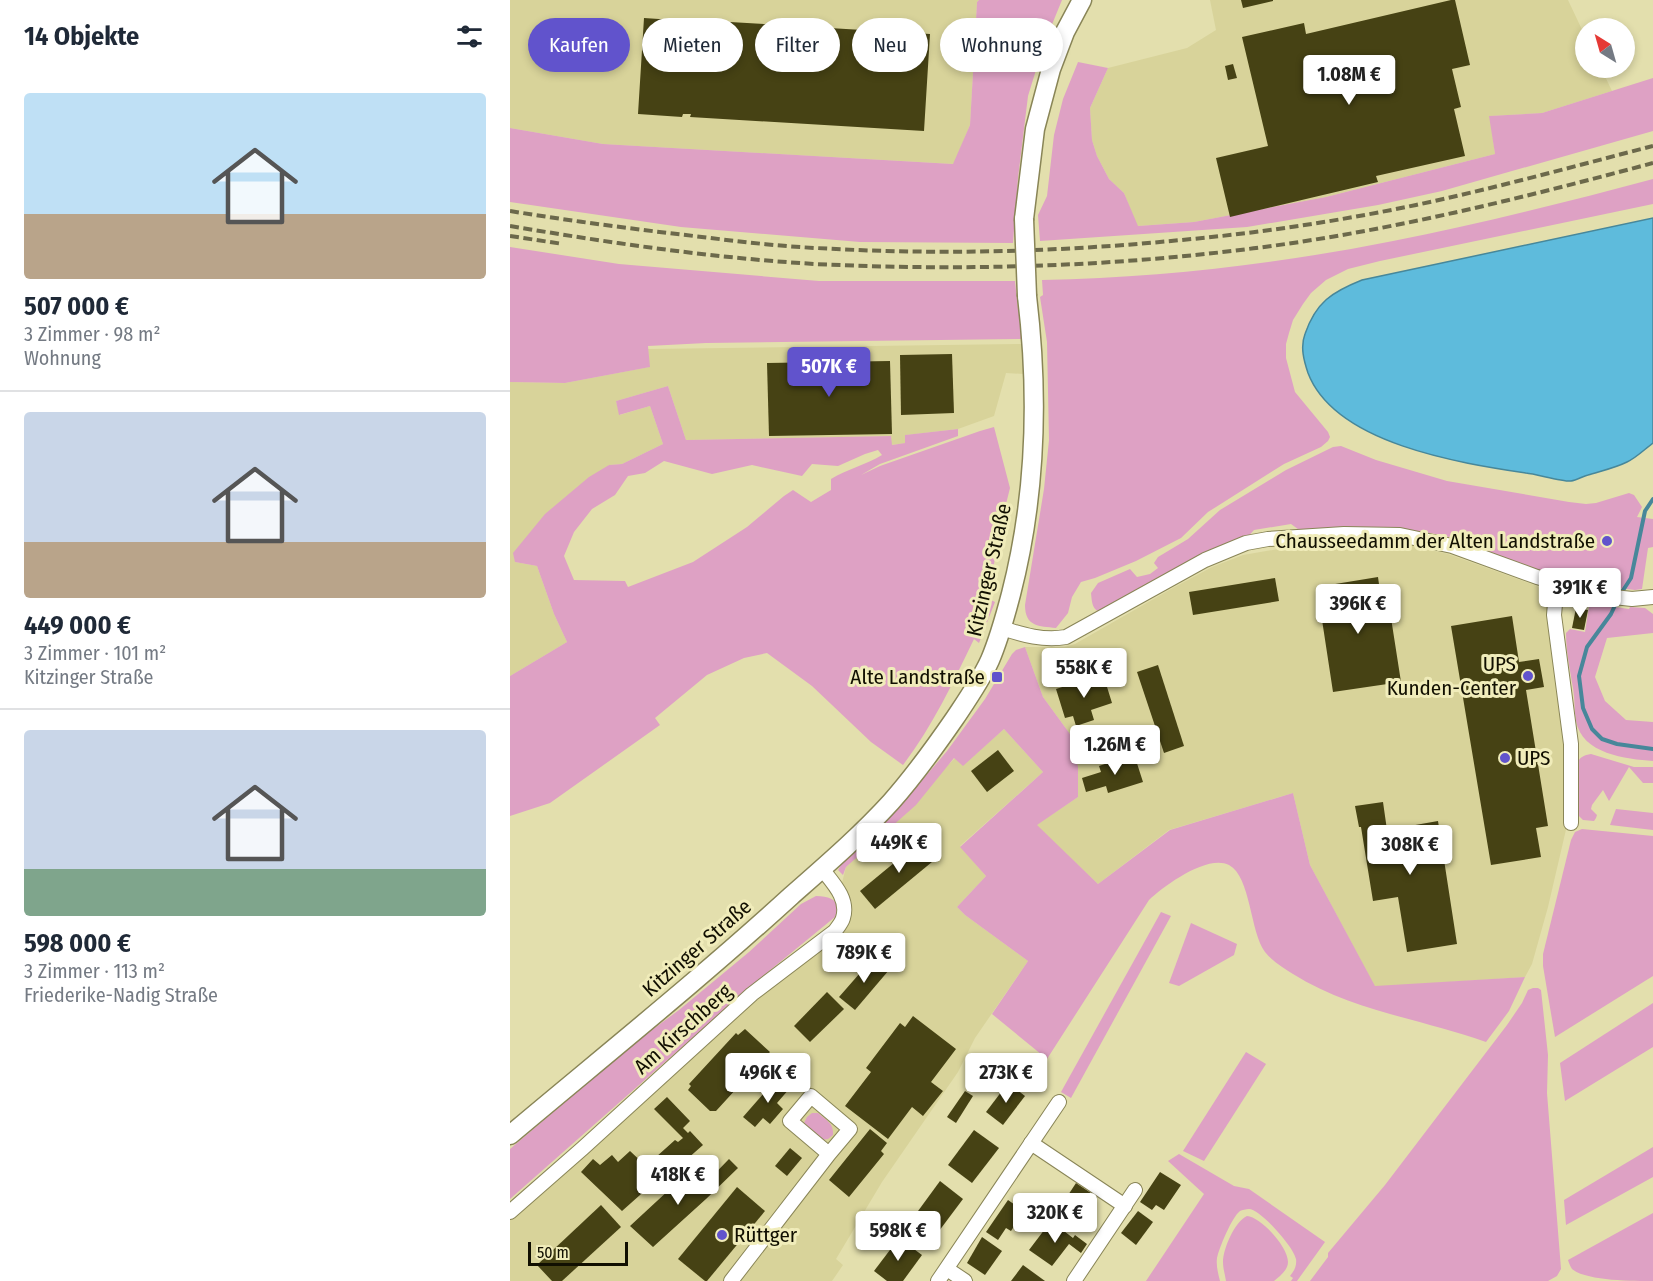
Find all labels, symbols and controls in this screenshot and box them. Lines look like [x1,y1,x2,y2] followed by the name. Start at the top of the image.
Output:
[528,18,630,72] chip: Kaufen
[642,18,743,72] chip: Mieten
[755,18,840,72] chip: Filter
[852,18,928,72] chip: Neu
[940,18,1063,72] chip: Wohnung
[1575,18,1635,78] north arrow
[1575,18,1635,78] map controls
[453,20,486,53] icon: filters
[24,21,139,52] text: 14 Objekte
[1294,55,1404,106] pin: 1.08M €
[1317,62,1381,86] text: 1.08M €
[201,132,309,240] icon: home
[24,291,129,322] text: 507 000 €
[24,322,160,346] text: 3 Zimmer · 98 m²
[24,346,101,370] text: Wohnung
[780,347,878,398] pin: 507K €
[801,354,857,378] text: 507K €
[201,451,309,559] icon: home
[961,501,1017,639] street label: Kitzinger Straße
[1275,528,1595,554] place label: Chausseedamm der Alten Landstraße
[1600,534,1614,548] marker: Chausseedamm der Alten Landstraße
[1531,568,1629,619] pin: 391K €
[1553,575,1607,599] text: 391K €
[1309,584,1407,635] pin: 396K €
[1330,591,1386,615] text: 396K €
[24,610,131,641] text: 449 000 €
[24,641,166,665] text: 3 Zimmer · 101 m²
[1035,648,1133,699] pin: 558K €
[1387,651,1517,701] place label: UPS Kunden-Center
[1056,655,1112,679] text: 558K €
[850,664,985,690] place label: Alte Landstraße
[24,665,153,689] text: Kitzinger Straße
[1521,669,1535,683] marker: UPS Kunden-Center
[990,670,1004,684] marker: Alte Landstraße
[1060,725,1170,776] pin: 1.26M €
[1084,732,1146,756] text: 1.26M €
[1517,745,1550,771] place label: UPS
[1498,751,1512,765] marker: UPS
[201,769,309,877] icon: home
[850,823,948,874] pin: 449K €
[1361,825,1459,876] pin: 308K €
[870,830,928,854] text: 449K €
[1381,832,1439,856] text: 308K €
[637,894,757,1002] street label: Kitzinger Straße
[24,928,131,959] text: 598 000 €
[815,933,913,984] pin: 789K €
[836,940,892,964] text: 789K €
[24,959,165,983] text: 3 Zimmer · 113 m²
[629,978,738,1080] street label: Am Kirschberg
[24,983,218,1007] text: Friederike-Nadig Straße
[719,1053,817,1104] pin: 496K €
[957,1053,1055,1104] pin: 273K €
[739,1060,797,1084] text: 496K €
[979,1060,1033,1084] text: 273K €
[629,1155,727,1206] pin: 418K €
[651,1162,705,1186] text: 418K €
[1006,1193,1104,1244] pin: 320K €
[1027,1200,1083,1224] text: 320K €
[849,1211,947,1262] pin: 598K €
[870,1218,926,1242] text: 598K €
[734,1222,798,1248] place label: Rüttger
[715,1228,729,1242] marker: Rüttger
[528,1239,628,1266] scale bar
[537,1243,569,1262] text: 50 m

